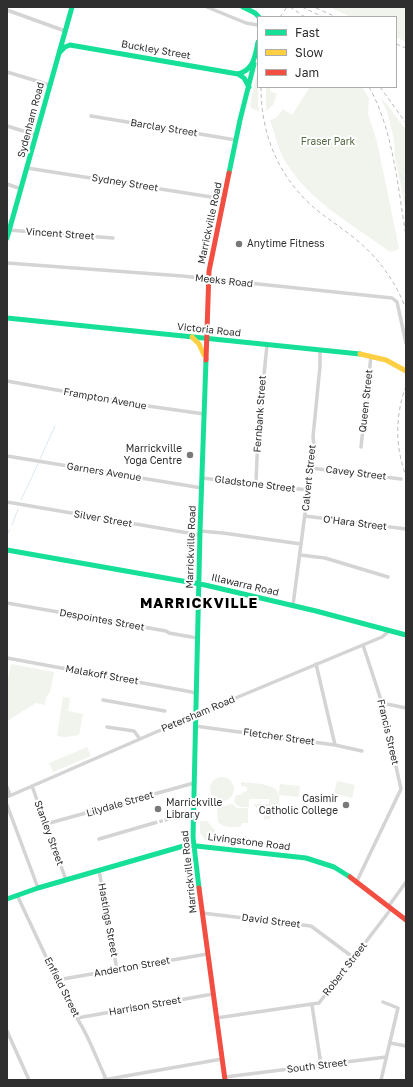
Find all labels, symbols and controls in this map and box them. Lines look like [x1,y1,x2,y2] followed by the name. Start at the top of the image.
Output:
[257,16,397,88] legend
[295,25,320,40] text: Fast
[120,38,192,62] street label: Buckley Street
[295,45,323,60] text: Slow
[295,65,319,80] text: Jam
[15,81,47,159] street label: Sydenham Road
[130,117,198,139] street label: Barclay Street
[301,136,355,148] park label: Fraser Park
[91,172,159,194] street label: Sydney Street
[195,181,225,265] street label: Marrickville Road
[25,226,95,242] street label: Vincent Street
[247,238,325,250] place label: Anytime Fitness
[234,239,244,249] marker: Anytime Fitness
[194,272,254,290] street label: Meeks Road
[177,321,241,339] street label: Victoria Road
[357,369,375,433] street label: Queen Street
[251,375,269,453] street label: Fernbank Street
[62,386,148,412] street label: Frampton Avenue
[124,443,182,466] place label: Marrickville Yoga Centre
[300,444,318,512] street label: Calvert Street
[185,450,195,460] marker: Marrickville Yoga Centre
[66,460,142,484] street label: Garners Avenue
[325,463,387,483] street label: Cavey Street
[214,473,296,495] street label: Gladstone Street
[184,505,198,589] street label: Marrickville Road
[73,508,133,530] street label: Silver Street
[322,513,388,533] street label: O'Hara Street
[210,571,280,599] street label: Illawarra Road
[140,596,258,612] district label: MARRICKVILLE
[59,607,145,633] street label: Despointes Street
[65,663,139,687] street label: Malakoff Street
[159,693,237,735] street label: Petersham Road
[375,698,401,766] street label: Francis Street
[242,726,316,748] street label: Fletcher Street
[85,789,155,819] street label: Lilydale Street
[259,793,338,816] place label: Casimir Catholic College
[166,797,222,820] place label: Marrickville Library
[32,799,66,867] street label: Stanley Street
[341,800,351,810] marker: Casimir Catholic College
[153,804,163,814] marker: Marrickville Library
[179,830,199,914] street label: Marrickville Road
[207,831,291,853] street label: Livingstone Road
[96,882,120,958] street label: Hastings Street
[241,911,301,931] street label: David Street
[320,940,370,998] street label: Robert Street
[93,954,171,980] street label: Anderton Street
[42,955,82,1019] street label: Enfield Street
[108,994,182,1018] street label: Harrison Street
[286,1056,348,1076] street label: South Street

